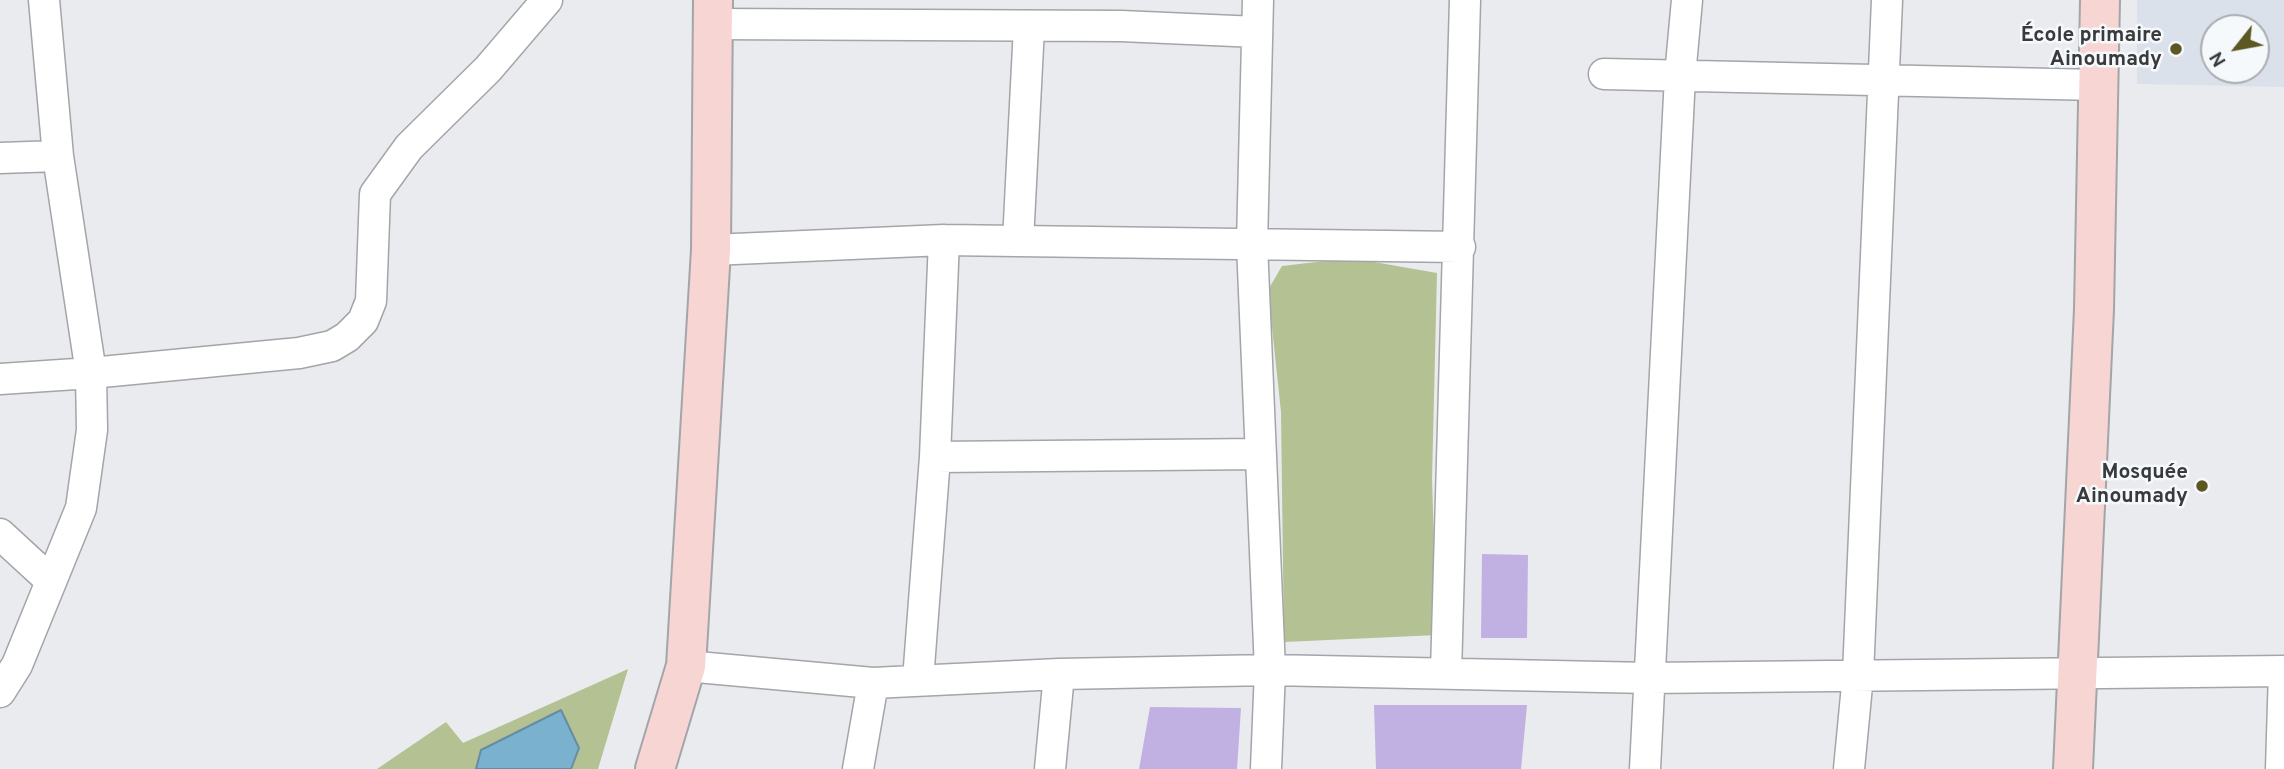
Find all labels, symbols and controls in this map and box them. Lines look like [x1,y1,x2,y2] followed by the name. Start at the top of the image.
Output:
[2200,14,2270,84] north arrow
[2021,24,2162,74] place label: École primaire Ainoumady
[2168,41,2184,57] marker: École primaire Ainoumady
[2205,47,2233,71] text: N
[2076,461,2188,511] place label: Mosquée Ainoumady
[2194,478,2210,494] marker: Mosquée Ainoumady

